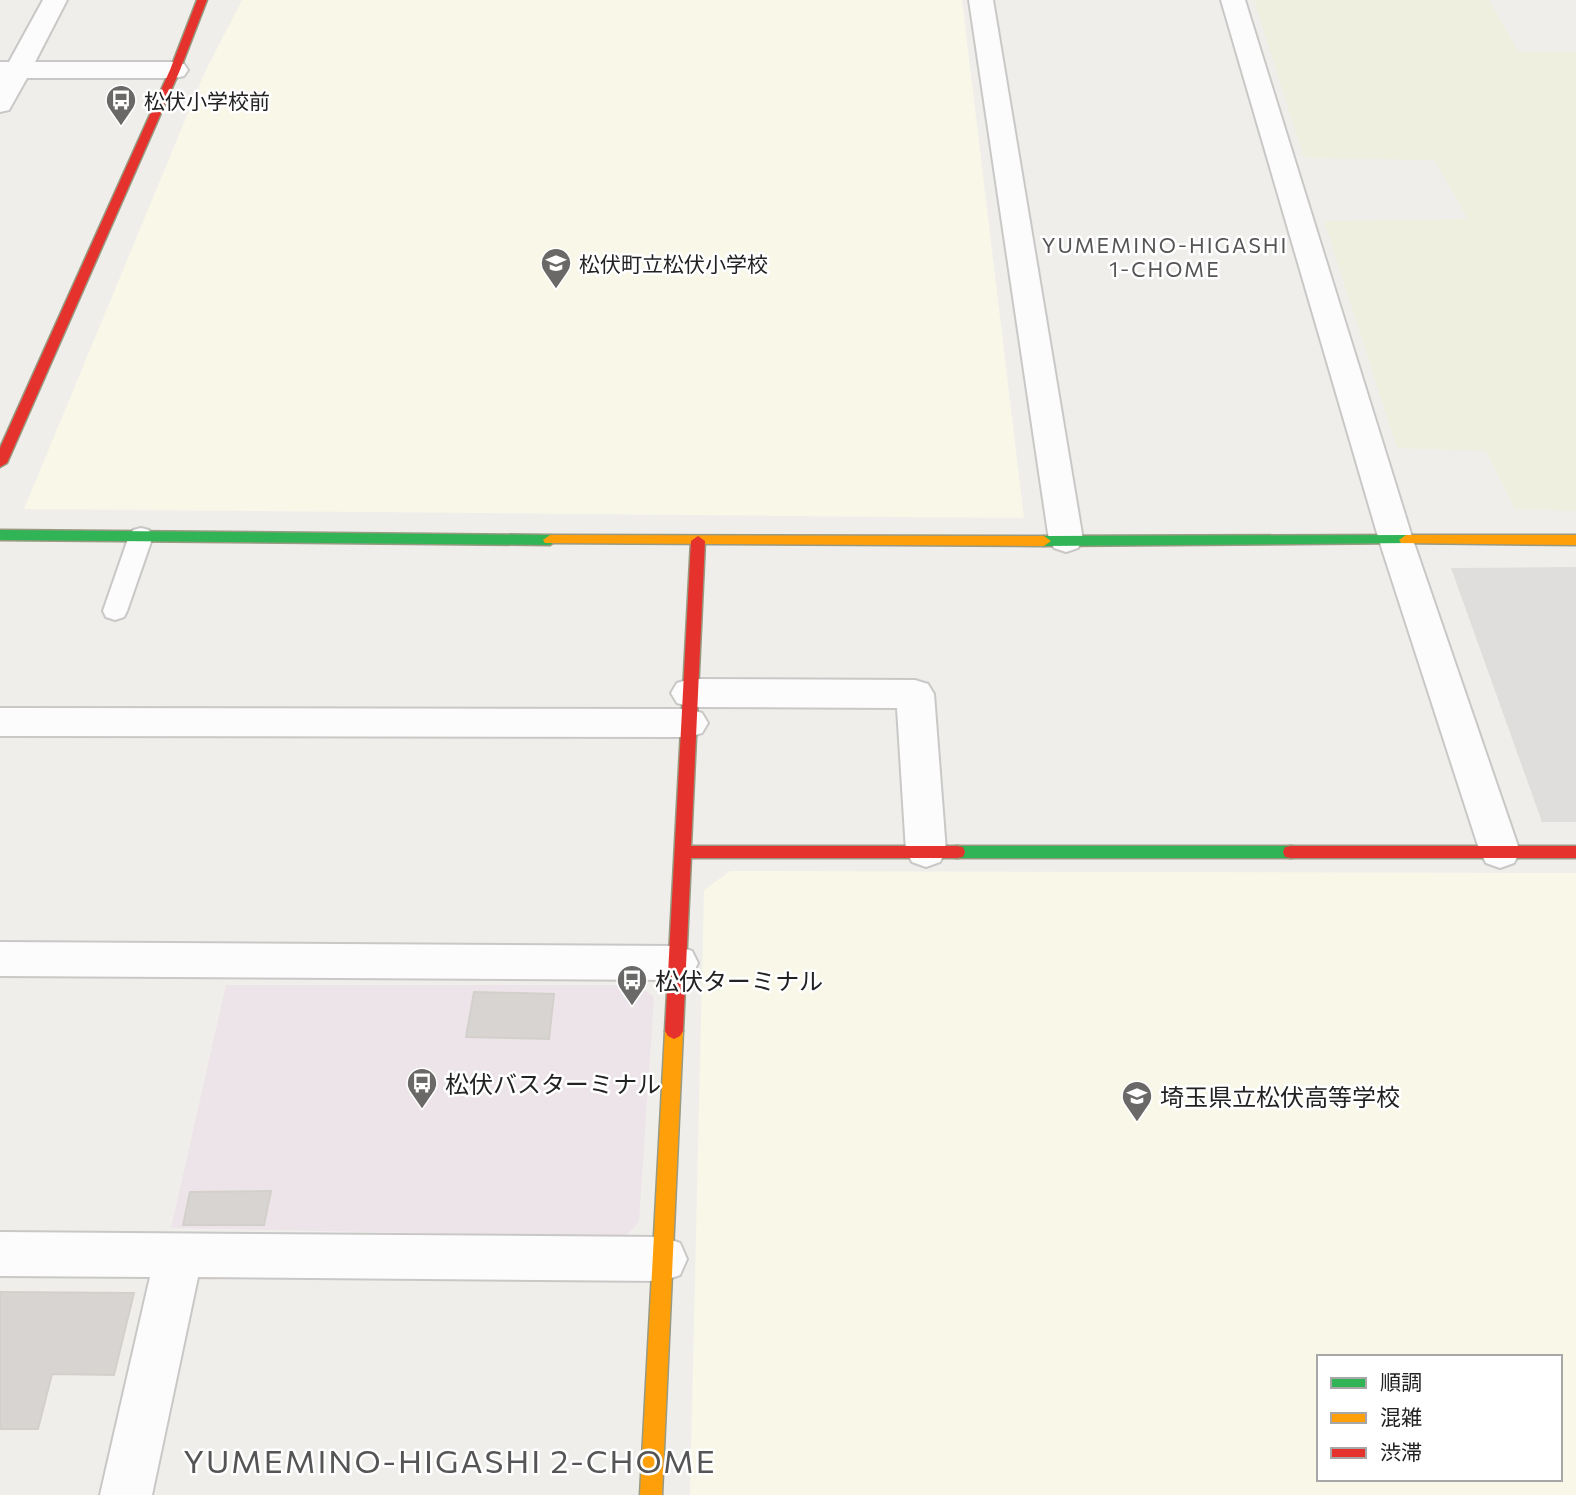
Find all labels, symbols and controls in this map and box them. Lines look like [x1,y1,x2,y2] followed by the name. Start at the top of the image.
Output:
[104,83,138,127] bus stop icon: 松伏小学校前
[144,88,270,113] place label: 松伏小学校前
[1042,232,1288,281] district label: YUMEMINO-HIGASHI 1-CHOME
[539,246,573,290] school or university icon: 松伏町立松伏小学校
[579,251,768,276] place label: 松伏町立松伏小学校
[615,963,649,1007] bus stop icon: 松伏ターミナル
[655,966,823,995] place label: 松伏ターミナル
[405,1066,439,1110] bus stop icon: 松伏バスターミナル
[445,1069,661,1098] place label: 松伏バスターミナル
[1120,1079,1154,1123] school or university icon: 埼玉県立松伏高等学校
[1160,1082,1400,1111] place label: 埼玉県立松伏高等学校
[1317,1355,1562,1481] legend
[1380,1369,1422,1394] text: 順調
[1380,1404,1422,1429] text: 混雑
[1380,1439,1422,1464] text: 渋滞
[183,1440,717,1480] district label: YUMEMINO-HIGASHI 2-CHOME

